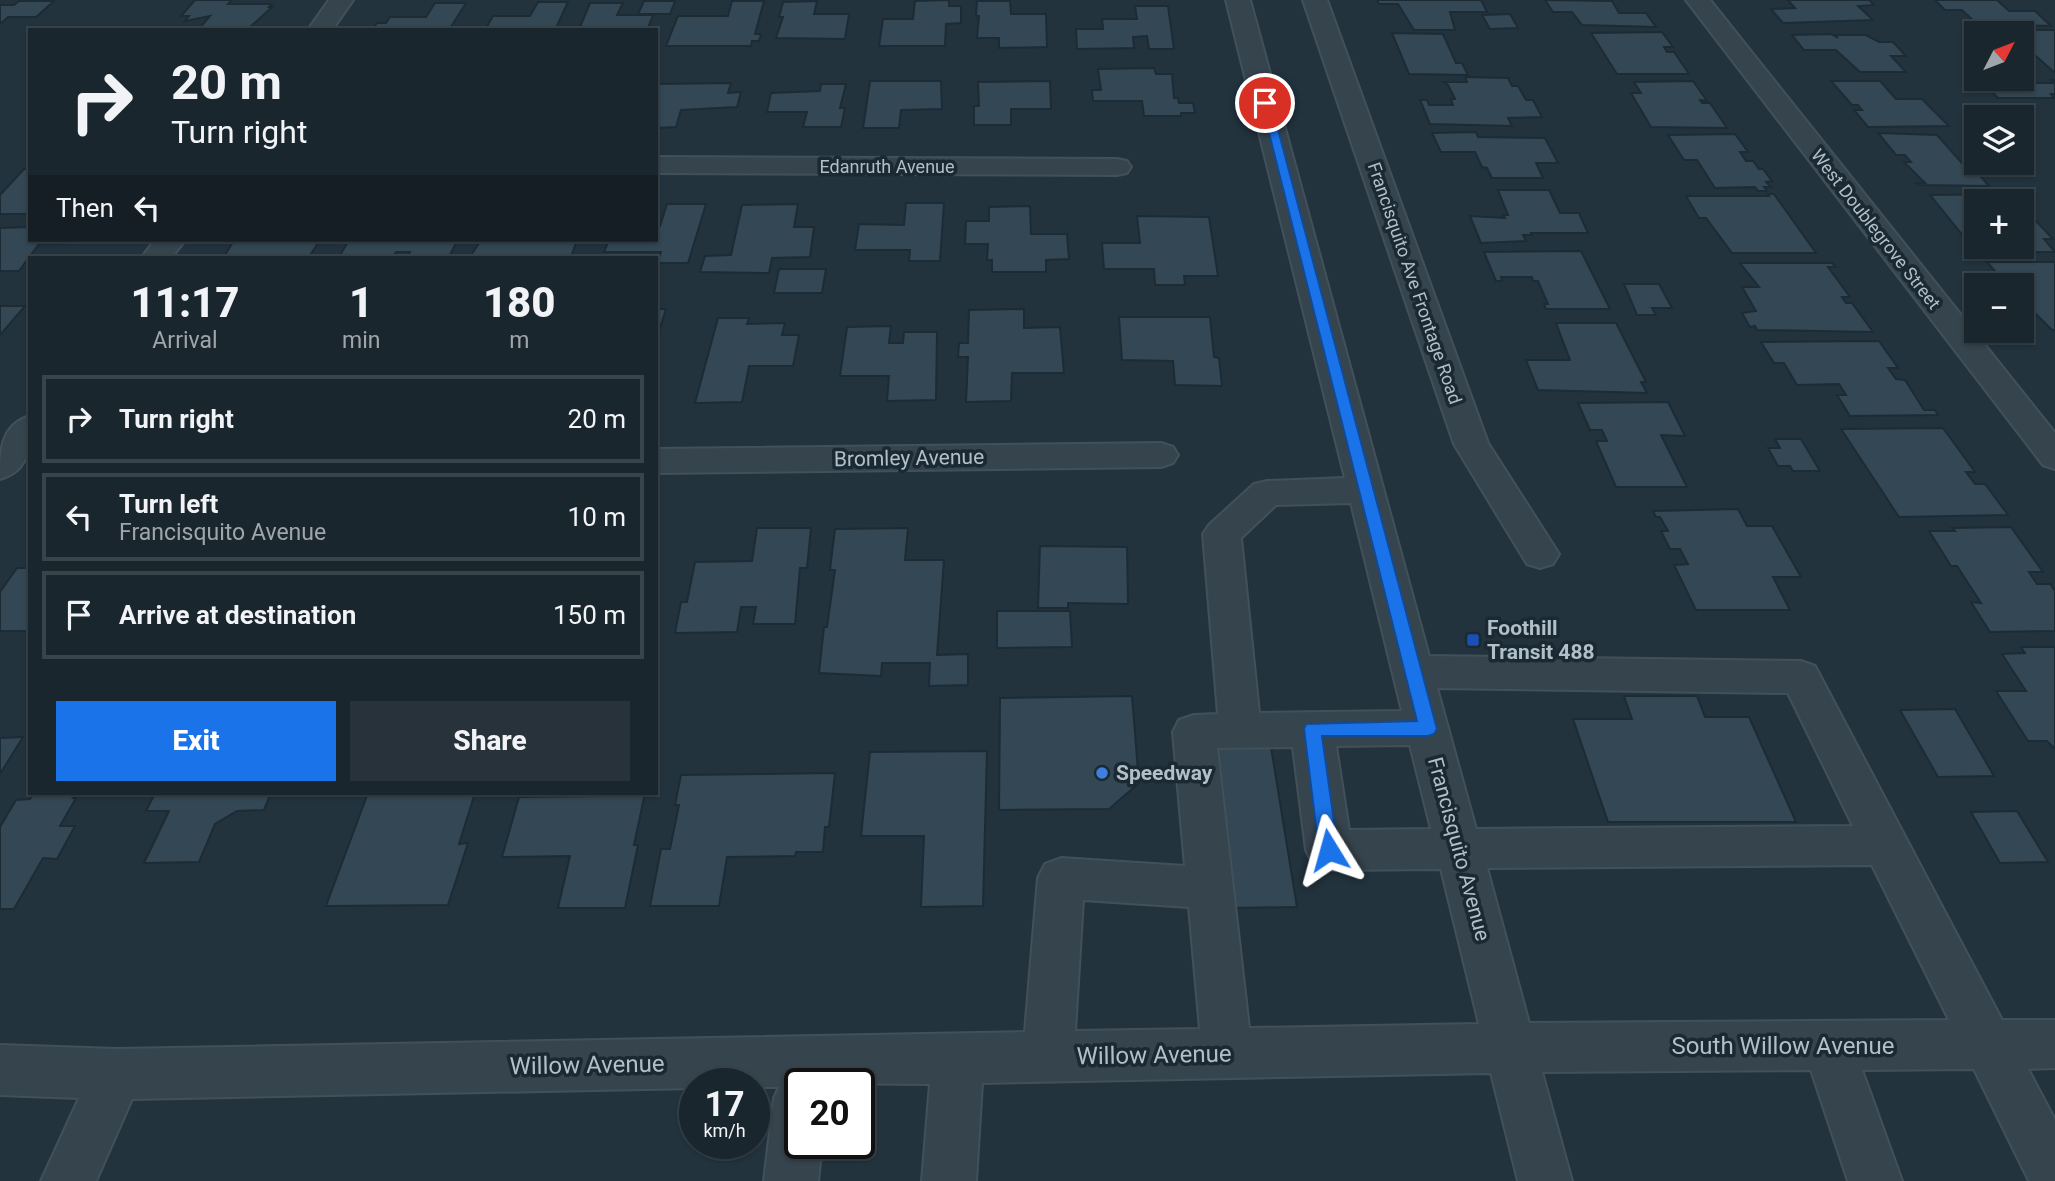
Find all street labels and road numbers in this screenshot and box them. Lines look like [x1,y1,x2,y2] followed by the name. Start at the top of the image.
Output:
[1807,145,1945,313] street label: West Doublegrove Street
[819,156,955,177] street label: Edanruth Avenue
[1364,159,1466,407] street label: Francisquito Ave Frontage Road
[834,445,984,471] street label: Bromley Avenue
[1423,755,1495,943] street label: Francisquito Avenue
[1671,1032,1895,1060] street label: South Willow Avenue
[1076,1040,1232,1070] street label: Willow Avenue
[509,1050,665,1080] street label: Willow Avenue

